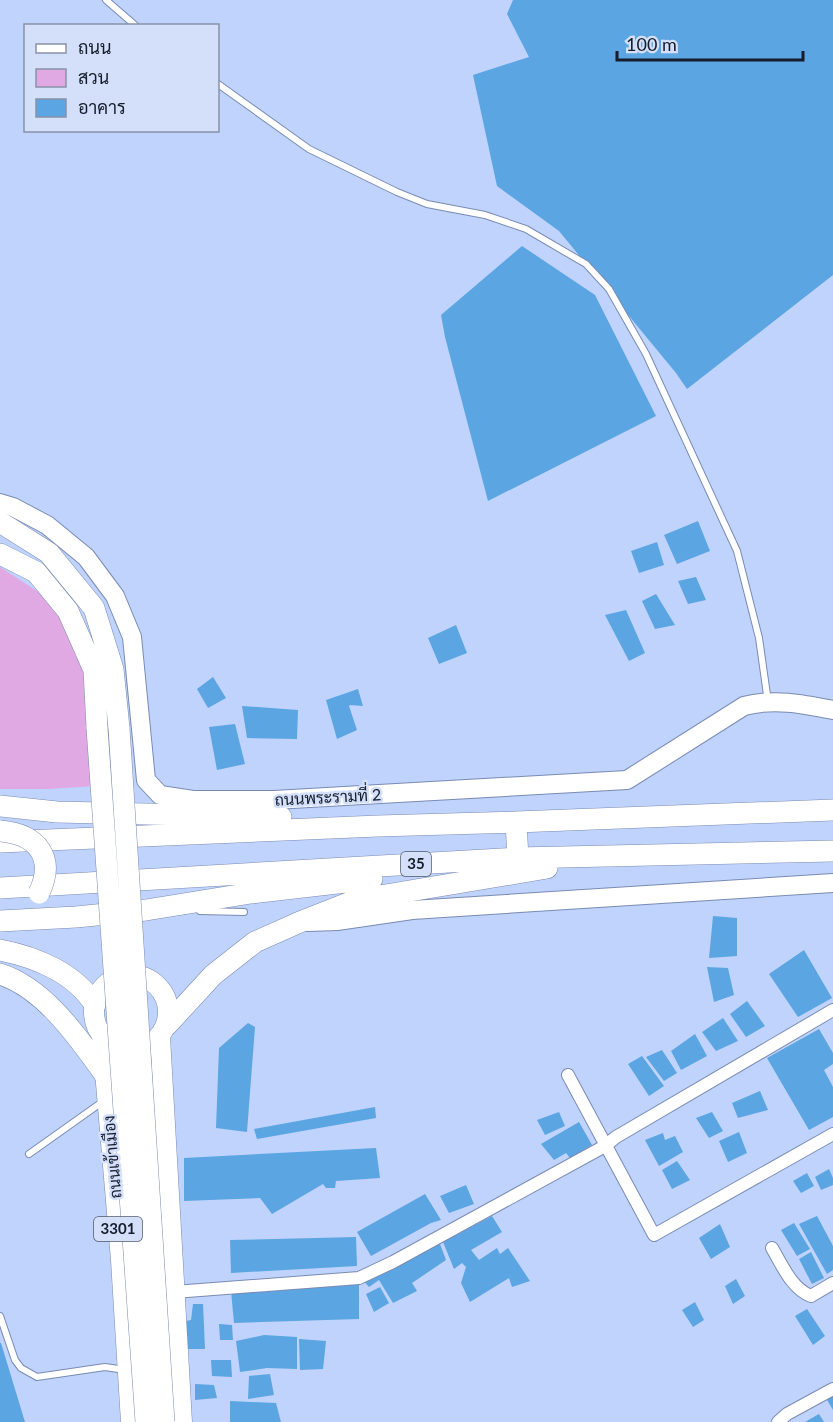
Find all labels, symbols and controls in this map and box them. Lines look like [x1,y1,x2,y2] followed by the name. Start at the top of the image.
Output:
[24,24,219,132] legend
[617,24,803,62] scale bar
[626,33,677,55] text: 100 m
[78,36,111,58] text: ถนน
[78,66,109,88] text: สวน
[78,96,126,118] text: อาคาร
[274,780,382,809] street label: ถนนพระรามที่ 2
[401,852,431,876] road number: 35
[98,1115,125,1199] street label: ถนนเข้าเมือง
[94,1217,142,1241] road number: 3301

